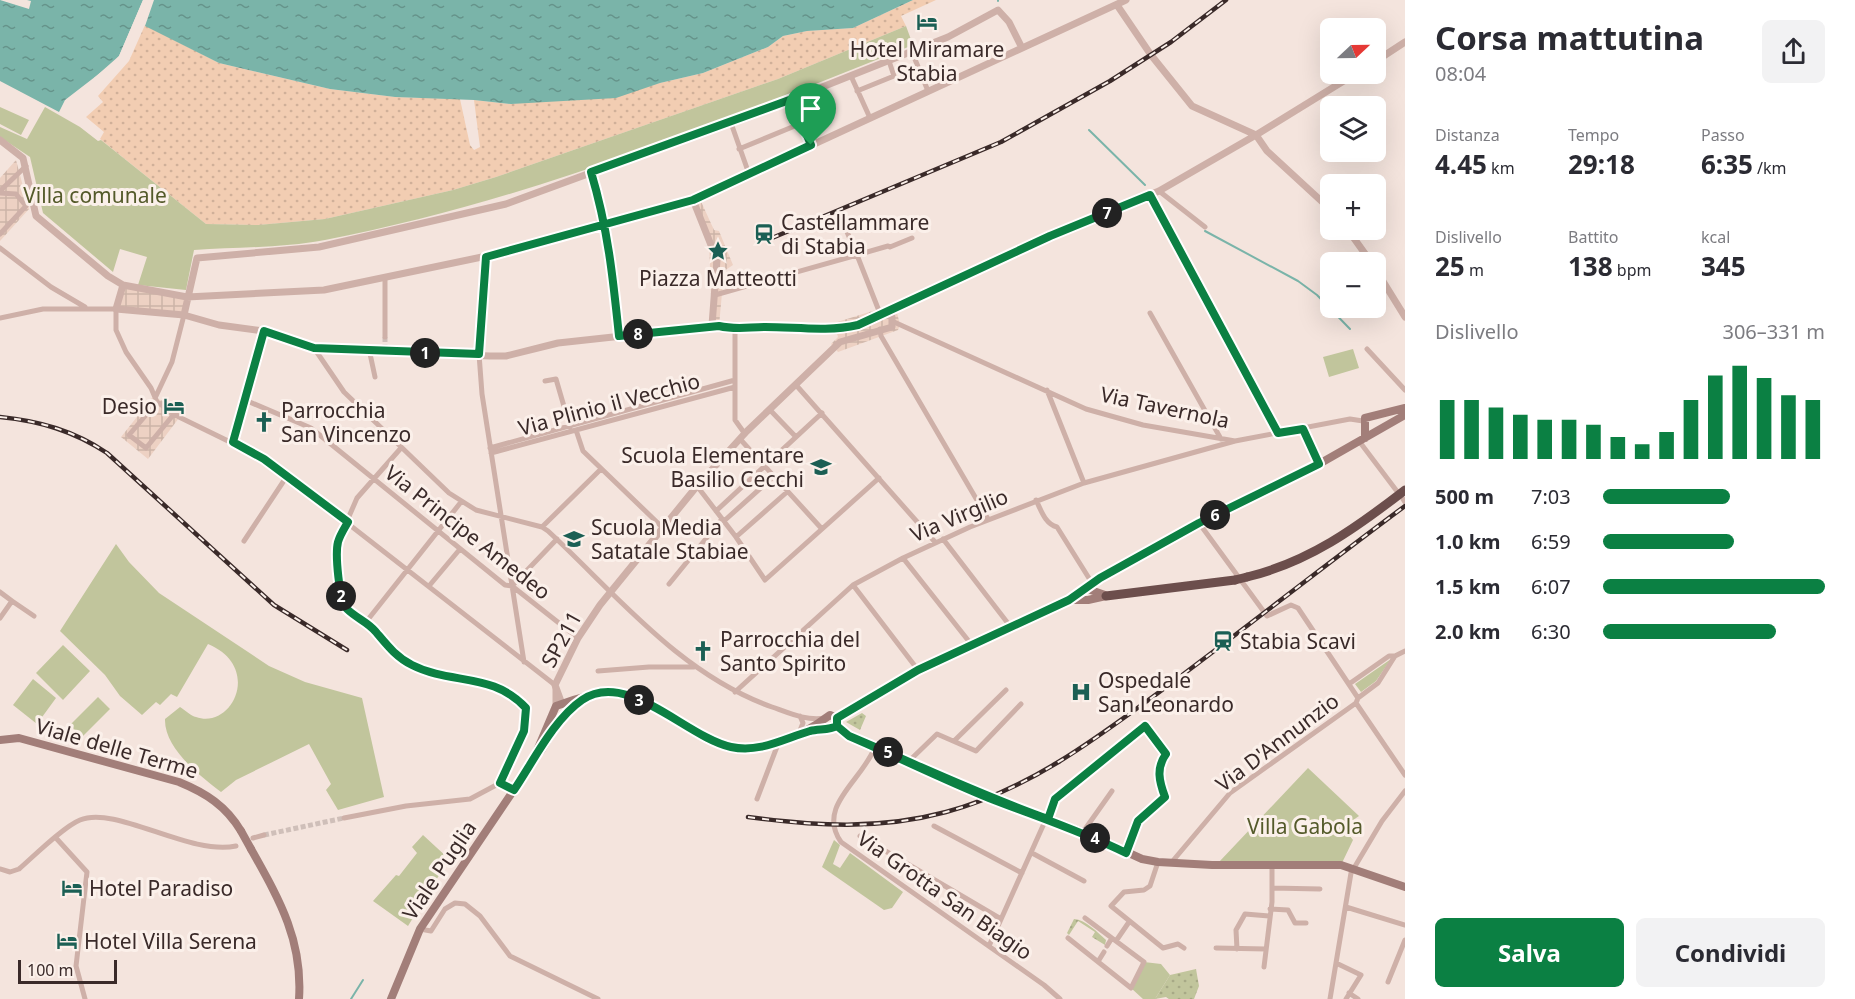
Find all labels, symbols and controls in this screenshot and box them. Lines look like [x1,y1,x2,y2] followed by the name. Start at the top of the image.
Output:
[915,10,939,34] hotel icon: Hotel Miramare Stabia
[1435,15,1704,60] text: Corsa mattutina
[1320,18,1386,84] north arrow
[1320,18,1386,318] map controls
[1762,20,1825,83] button: share
[850,35,1004,87] place label: Hotel Miramare Stabia
[1435,60,1486,87] text: 08:04
[785,83,836,145] pin
[794,92,827,125] icon: arrive
[1320,96,1386,162] button: layers
[1435,124,1500,146] text: Distanza
[1568,124,1619,146] text: Tempo
[1701,124,1745,146] text: Passo
[1435,146,1487,182] text: 4.45
[1568,146,1635,182] text: 29:18
[1701,146,1753,182] text: 6:35
[1487,157,1515,179] text: km
[1753,157,1787,179] text: /km
[1320,174,1386,240] button: +
[23,181,167,209] park label: Villa comunale
[1092,198,1122,228] pin: 7
[1102,202,1112,224] text: 7
[781,208,929,260] place label: Castellammare di Stabia
[752,222,776,246] station icon: Castellammare di Stabia
[1435,226,1502,248] text: Dislivello
[1568,226,1619,248] text: Battito
[1701,226,1730,248] text: kcal
[706,239,730,263] place icon: Piazza Matteotti
[1435,248,1465,284] text: 25
[1568,248,1613,284] text: 138
[1701,248,1746,284] text: 345
[1320,252,1386,318] button: −
[1465,259,1484,281] text: m
[1613,259,1651,281] text: bpm
[639,264,797,292] place label: Piazza Matteotti
[1435,318,1519,345] text: Dislivello
[1722,318,1825,345] text: 306–331 m
[623,319,653,349] pin: 8
[633,323,643,345] text: 8
[410,338,440,368] pin: 1
[420,342,430,364] text: 1
[515,366,703,442] street label: Via Plinio il Vecchio
[1098,380,1232,434] street label: Via Tavernola
[102,392,157,420] place label: Desio
[162,394,186,418] hotel icon: Desio
[281,396,411,448] place label: Parrocchia San Vincenzo
[252,410,276,434] church icon: Parrocchia San Vincenzo
[621,441,804,493] place label: Scuola Elementare Basilio Cecchi
[809,455,833,479] school or university icon: Scuola Elementare Basilio Cecchi
[379,458,557,606] street label: Via Principe Amedeo
[906,482,1012,548] street label: Via Virgilio
[1435,483,1494,510] text: 500 m
[1531,483,1571,510] text: 7:03
[1200,500,1230,530] pin: 6
[1210,504,1220,526] text: 6
[591,513,749,565] place label: Scuola Media Satatale Stabiae
[562,527,586,551] school or university icon: Scuola Media Satatale Stabiae
[1435,528,1501,555] text: 1.0 km
[1531,528,1571,555] text: 6:59
[1435,573,1501,600] text: 1.5 km
[1531,573,1571,600] text: 6:07
[326,581,356,611] pin: 2
[336,585,346,607] text: 2
[534,606,588,672] street label: SP211
[1435,618,1501,645] text: 2.0 km
[1531,618,1571,645] text: 6:30
[720,625,860,677] place label: Parrocchia del Santo Spirito
[1240,627,1356,655] place label: Stabia Scavi
[1211,629,1235,653] station icon: Stabia Scavi
[691,639,715,663] church icon: Parrocchia del Santo Spirito
[1098,666,1234,718] place label: Ospedale San Leonardo
[1069,680,1093,704] hospital icon: Ospedale San Leonardo
[624,685,654,715] pin: 3
[1210,687,1344,797] street label: Via D'Annunzio
[634,689,644,711] text: 3
[33,711,201,785] street label: Viale delle Terme
[873,737,903,767] pin: 5
[883,741,893,763] text: 5
[1247,812,1363,840] park label: Villa Gabola
[396,815,482,925] street label: Viale Puglia
[1080,823,1110,853] pin: 4
[852,824,1038,966] street label: Via Grotta San Biagio
[1090,827,1100,849] text: 4
[89,874,233,902] place label: Hotel Paradiso
[60,876,84,900] hotel icon: Hotel Paradiso
[1435,918,1624,987] button: Salva
[1636,918,1825,987] button: Condividi
[84,927,257,955] place label: Hotel Villa Serena
[55,929,79,953] hotel icon: Hotel Villa Serena
[18,957,117,984] scale bar
[27,959,74,981] text: 100 m

